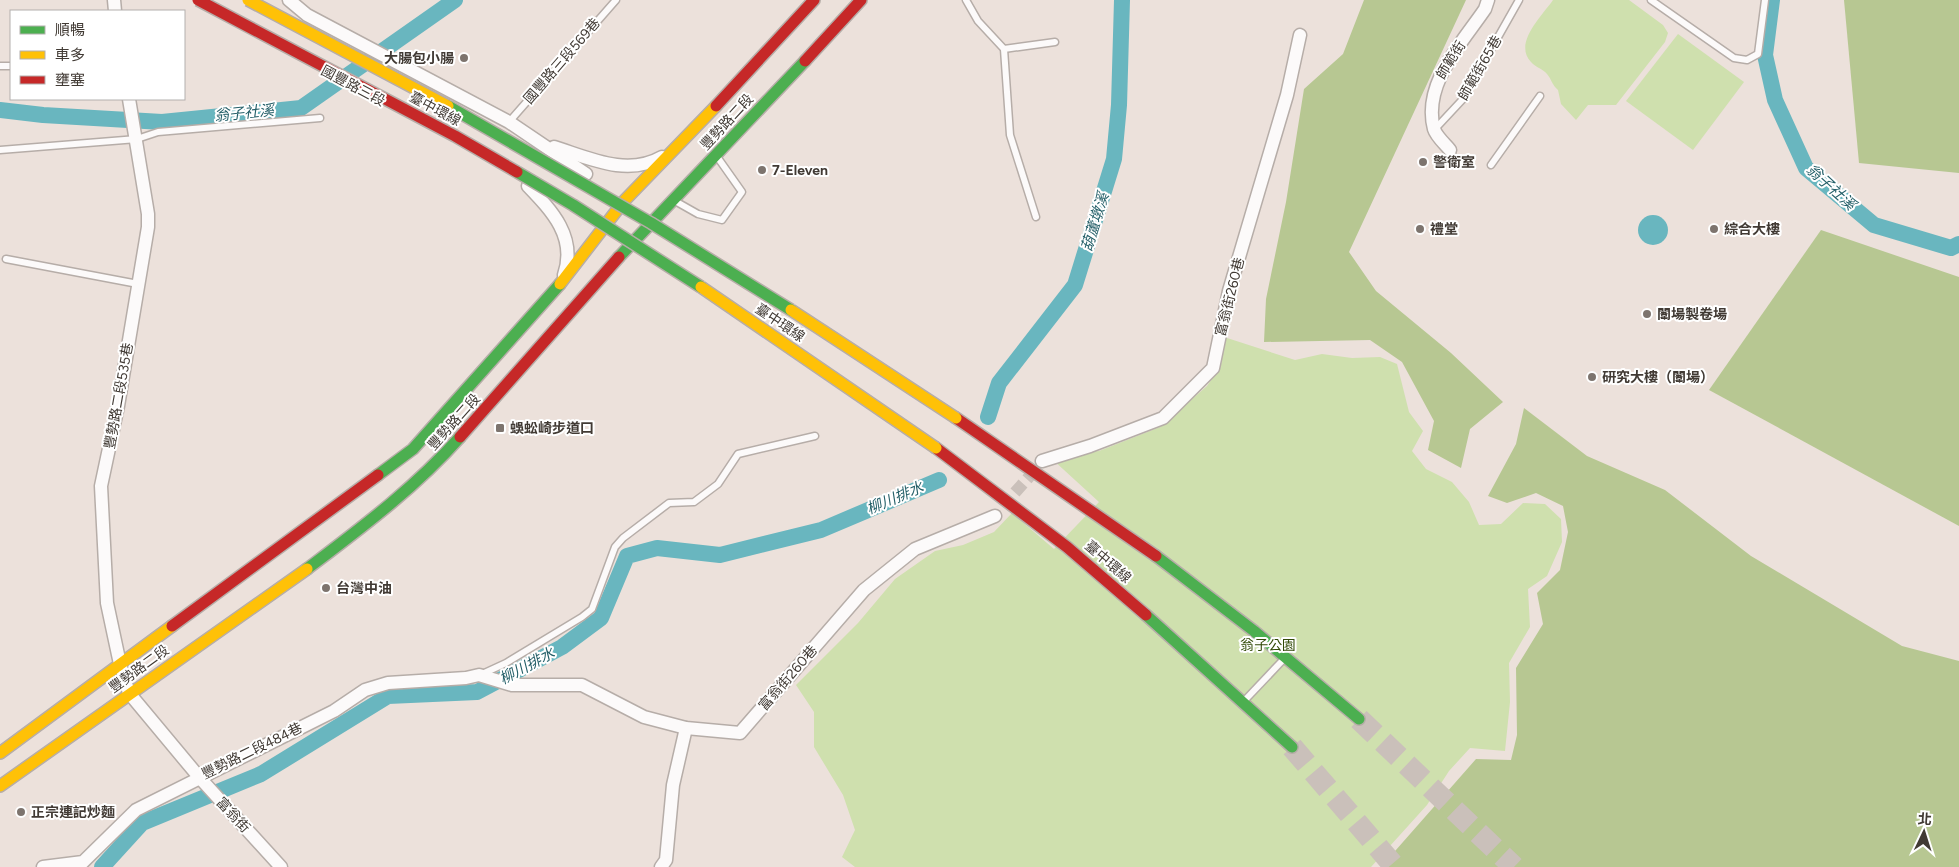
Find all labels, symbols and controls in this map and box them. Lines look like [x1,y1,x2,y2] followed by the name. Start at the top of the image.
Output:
[10,10,185,100] legend
[520,15,604,107] street label: 國豐路三段569巷
[55,21,85,39] text: 順暢
[1455,33,1505,103] street label: 師範街65巷
[1433,38,1469,82] street label: 師範街
[55,46,85,64] text: 車多
[384,50,454,67] place label: 大腸包小腸
[458,52,470,64] marker: 大腸包小腸
[318,62,388,110] street label: 國豐路三段
[55,71,85,89] text: 壅塞
[406,88,464,130] street label: 臺中環線
[697,91,757,153] street label: 豐勢路二段
[213,101,277,125] water label: 翁子社溪
[1433,154,1475,171] place label: 警衛室
[1417,156,1429,168] marker: 警衛室
[1803,160,1861,215] water label: 翁子社溪
[772,162,828,179] place label: 7-Eleven
[756,164,768,176] marker: 7-Eleven
[1078,189,1113,253] water label: 葫蘆墩溪
[1430,221,1458,238] place label: 禮堂
[1724,221,1780,238] place label: 綜合大樓
[1414,223,1426,235] marker: 禮堂
[1708,223,1720,235] marker: 綜合大樓
[1212,256,1248,338] street label: 富翁街260巷
[752,300,808,346] street label: 臺中環線
[1657,306,1727,323] place label: 闈場製卷場
[1641,308,1653,320] marker: 闈場製卷場
[101,341,137,451] street label: 豐勢路二段535巷
[1602,369,1714,386] place label: 研究大樓（闈場）
[1586,371,1598,383] marker: 研究大樓（闈場）
[424,390,484,454] street label: 豐勢路二段
[510,420,594,437] place label: 蜈蚣崎步道口
[494,422,506,434] marker: 蜈蚣崎步道口
[864,478,927,518] water label: 柳川排水
[1081,537,1135,587] street label: 臺中環線
[336,580,392,597] place label: 台灣中油
[320,582,332,594] marker: 台灣中油
[1240,637,1296,654] park label: 翁子公園
[106,642,172,696] street label: 豐勢路二段
[755,642,821,714] street label: 富翁街260巷
[496,644,559,688] water label: 柳川排水
[199,719,305,783] street label: 豐勢路二段484巷
[212,794,254,836] street label: 富翁街
[31,804,115,821] place label: 正宗連記炒麵
[15,806,27,818] marker: 正宗連記炒麵
[1899,807,1949,857] north arrow
[1917,811,1932,828] text: 北

